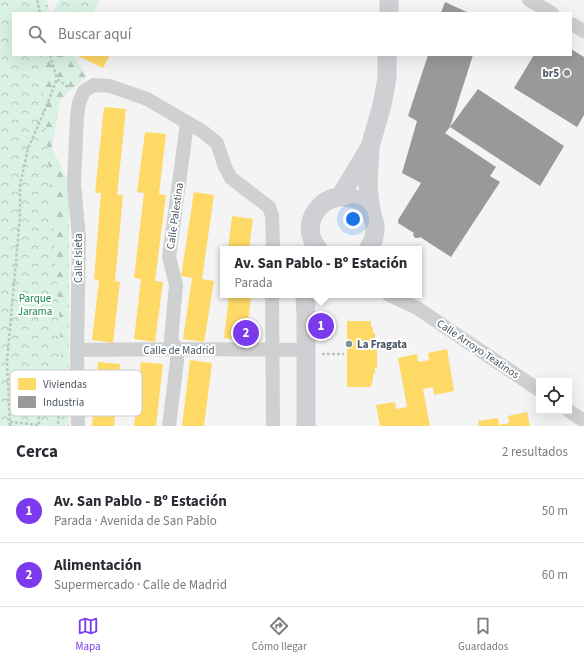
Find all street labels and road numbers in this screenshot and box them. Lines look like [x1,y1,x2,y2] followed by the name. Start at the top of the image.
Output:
[163,182,187,250] street label: Calle Palestina
[71,233,86,283] street label: Calle Isleta
[434,316,523,382] street label: Calle Arroyo Teatinos
[143,343,215,358] street label: Calle de Madrid

